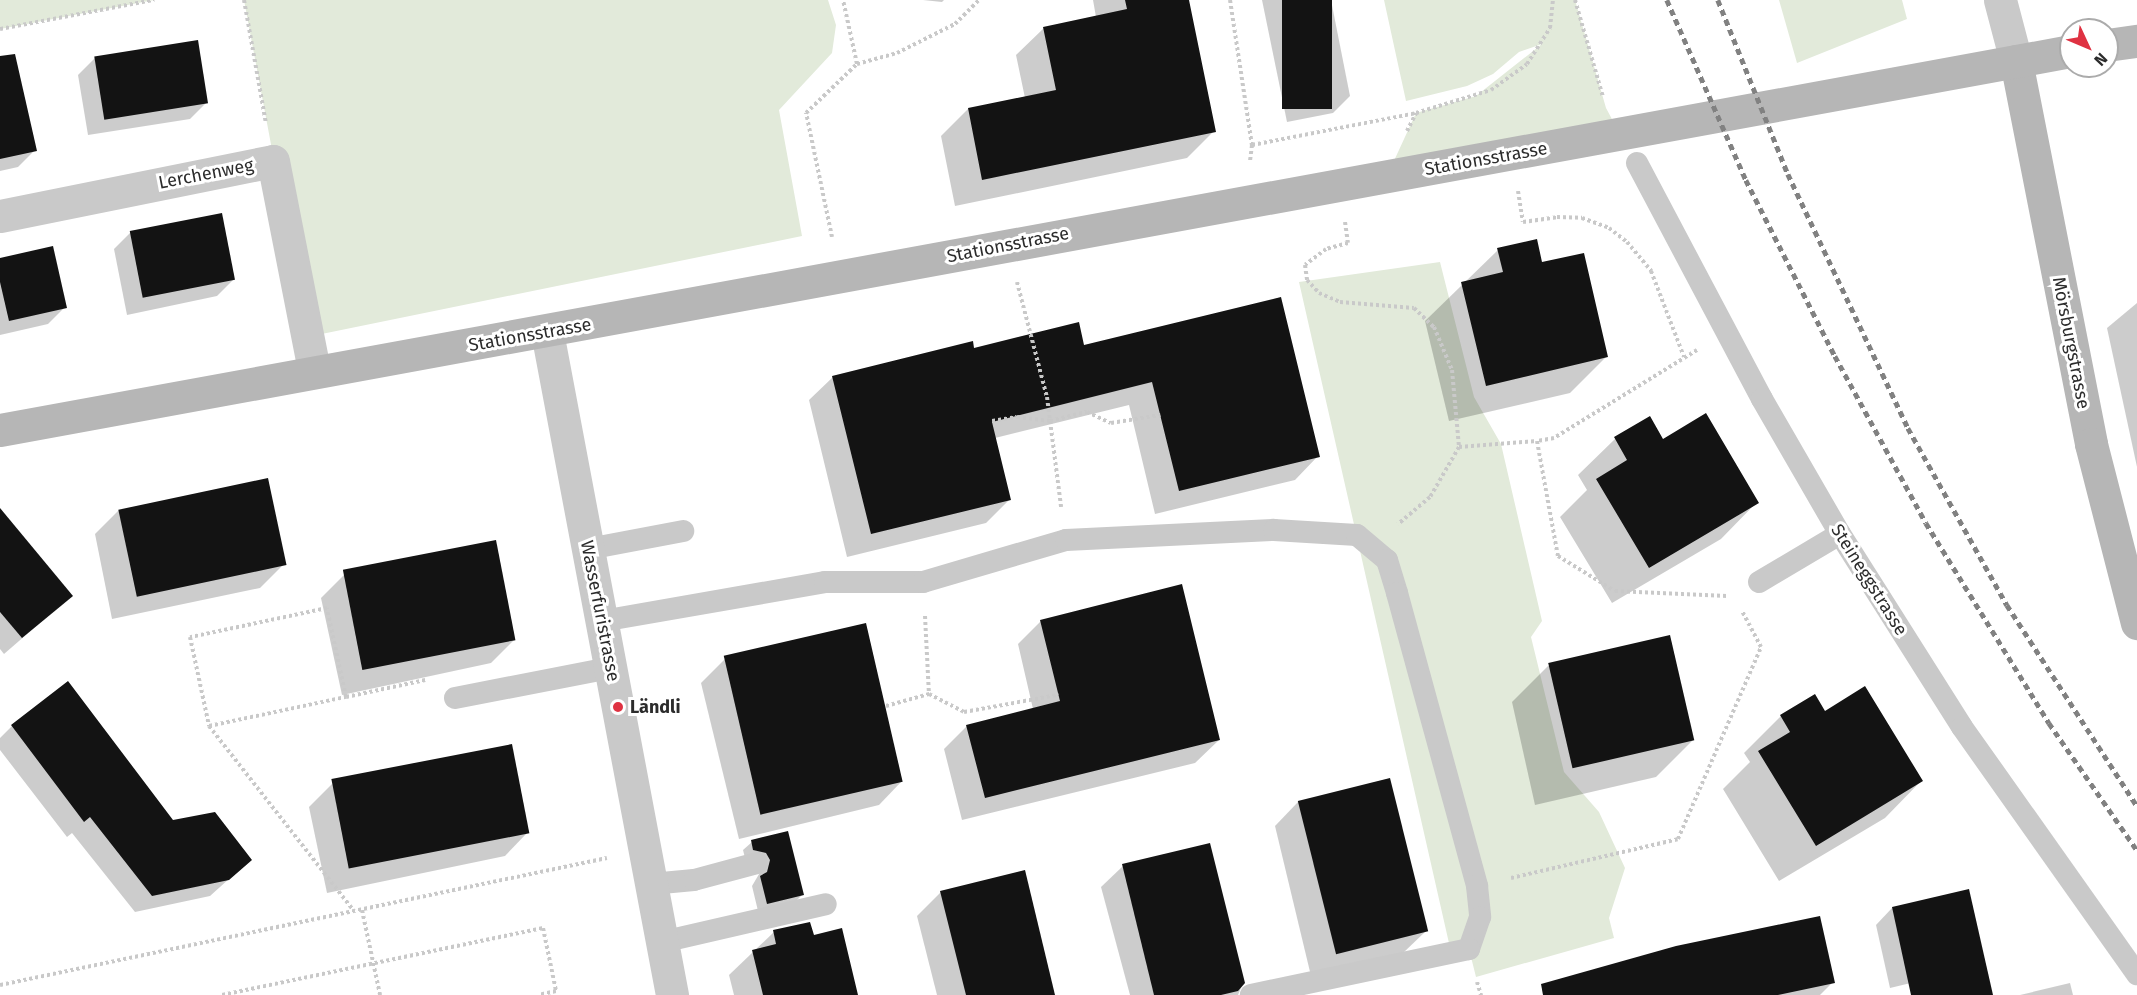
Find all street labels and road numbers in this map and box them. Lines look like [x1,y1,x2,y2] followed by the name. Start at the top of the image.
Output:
[1423,138,1549,180] street label: Stationsstrasse
[157,154,255,194] street label: Lerchenweg
[945,223,1071,267] street label: Stationsstrasse
[2048,275,2094,411] street label: Mörsburgstrasse
[467,314,593,356] street label: Stationsstrasse
[1826,520,1912,640] street label: Steineggstrasse
[576,539,624,683] street label: Wasserfuristrasse

